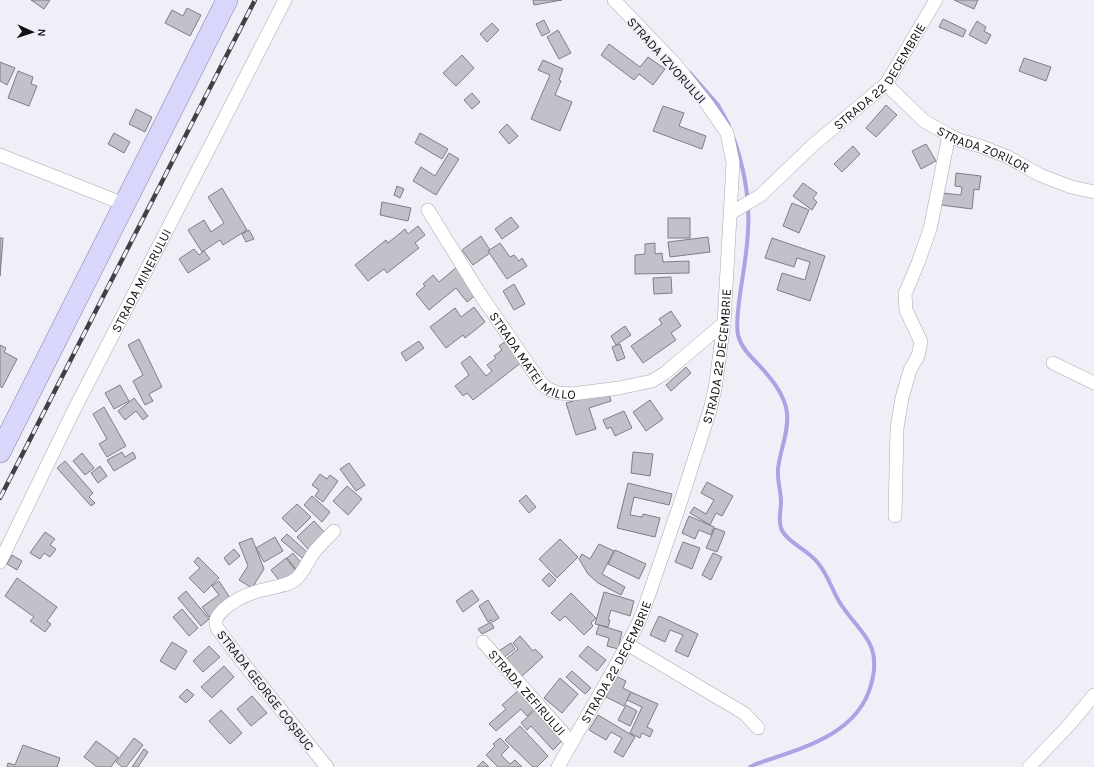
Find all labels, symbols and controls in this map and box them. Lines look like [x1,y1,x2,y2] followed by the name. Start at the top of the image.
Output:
[12,12,52,52] north arrow
[624,14,709,106] street label: STRADA IZVORULUI
[831,20,929,133] street label: STRADA 22 DECEMBRIE
[35,28,48,37] text: N
[934,123,1032,176] street label: STRADA ZORILOR
[108,226,174,335] street label: STRADA MINERULUI
[699,288,734,426] street label: STRADA 22 DECEMBRIE
[486,309,576,402] street label: STRADA MATEI MILLO
[578,599,654,726] street label: STRADA 22 DECEMBRIE
[214,627,317,753] street label: STRADA GEORGE COȘBUC
[485,647,569,738] street label: STRADA ZEFIRULUI

